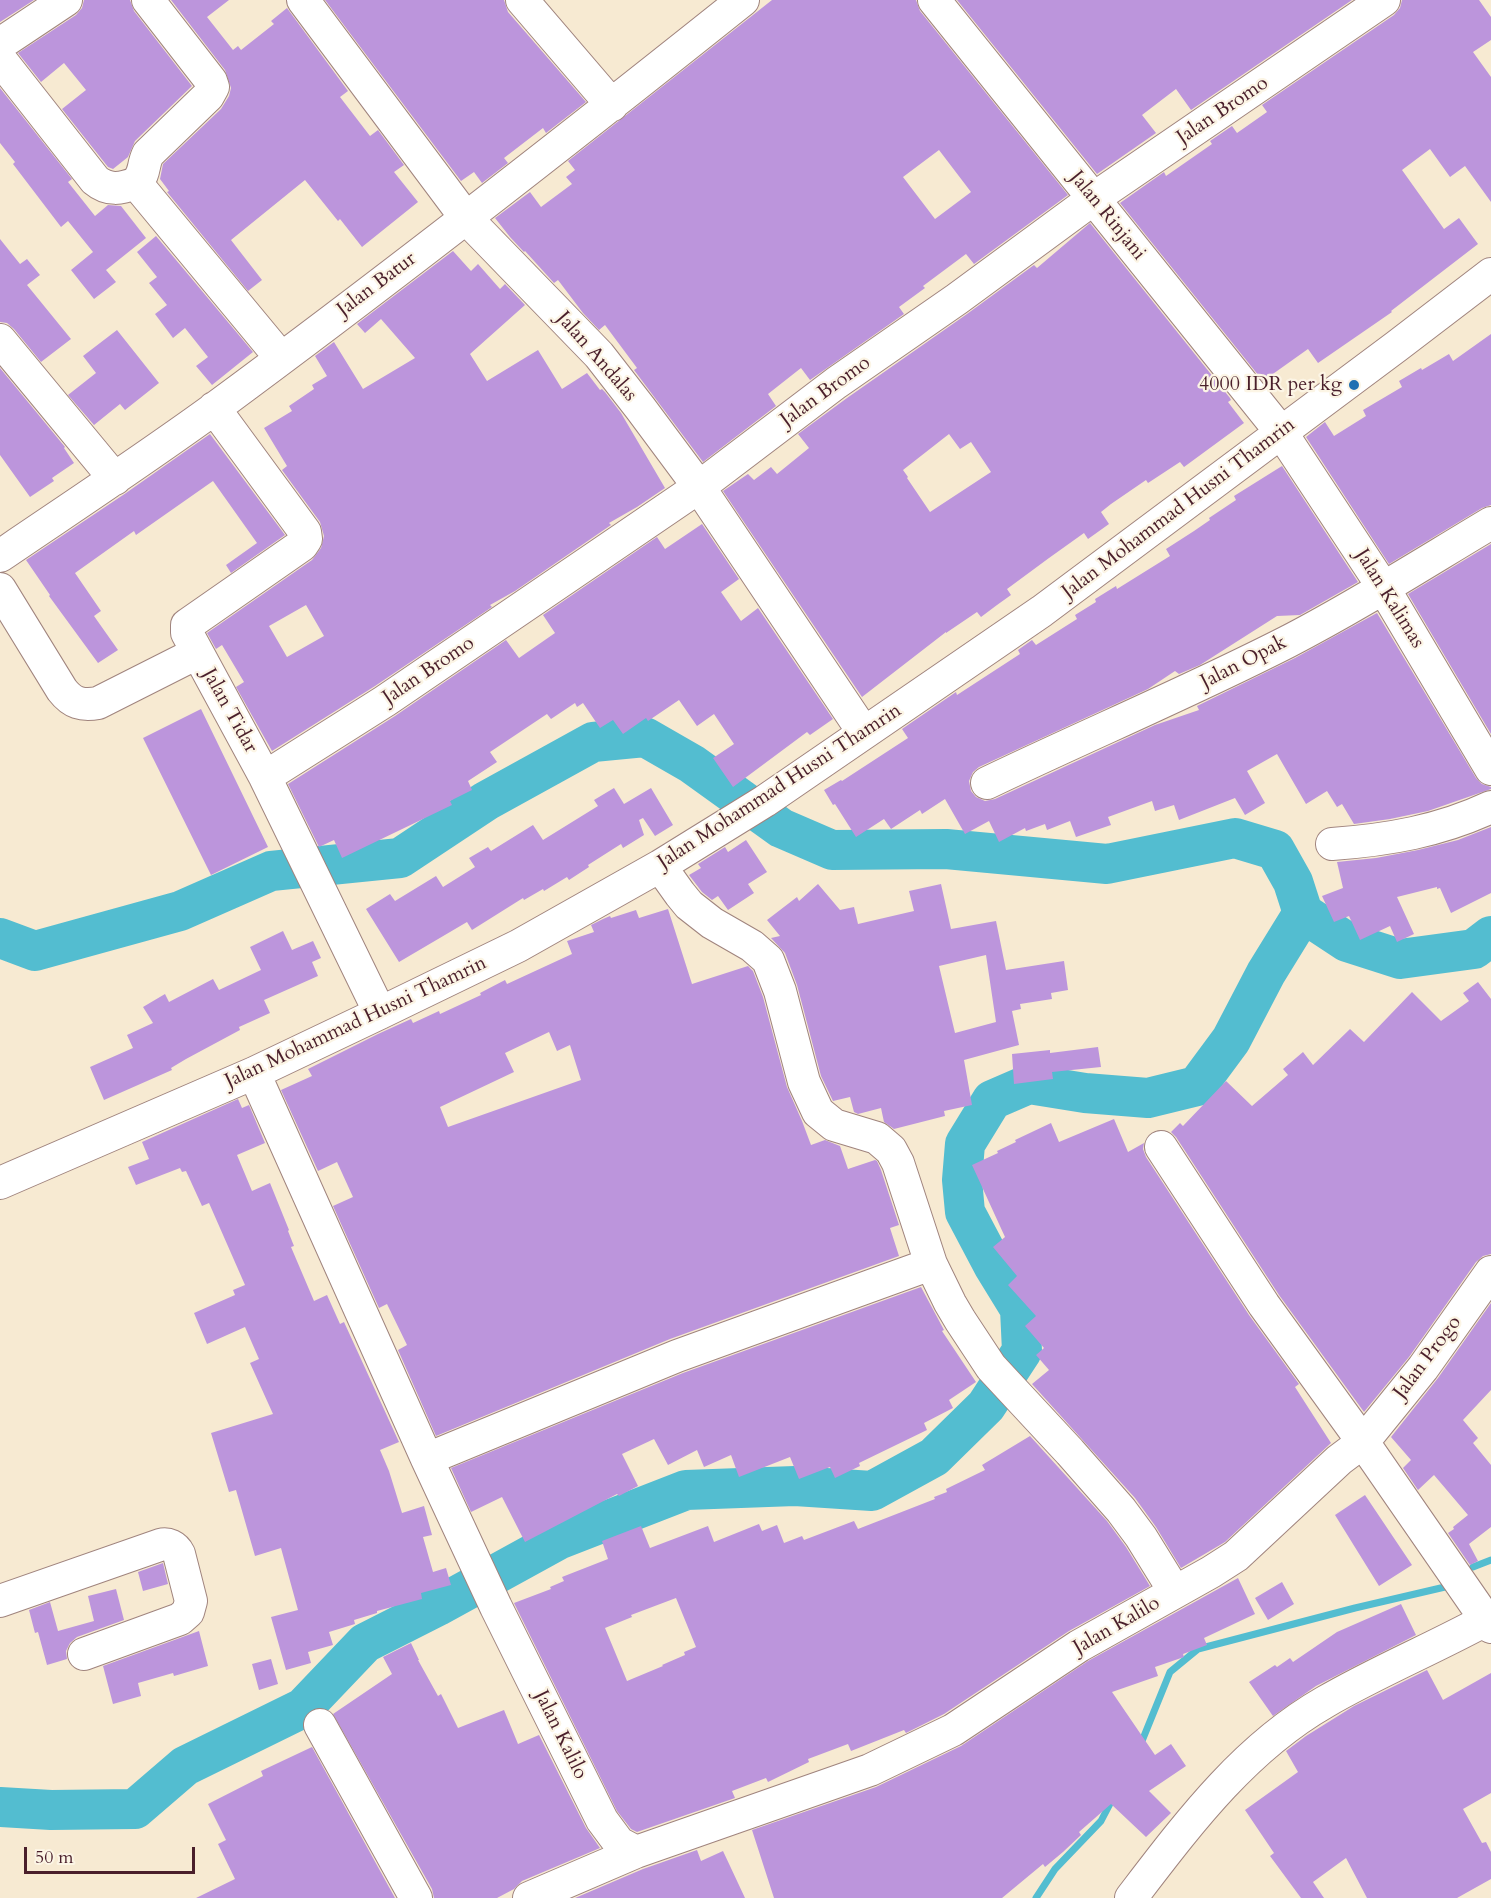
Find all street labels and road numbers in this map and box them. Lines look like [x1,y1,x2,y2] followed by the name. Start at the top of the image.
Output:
[1173,72,1273,150] street label: Jalan Bromo
[1064,166,1150,266] street label: Jalan Rinjani
[333,248,421,322] street label: Jalan Batur
[550,307,642,407] street label: Jalan Andalas
[776,351,876,433] street label: Jalan Bromo
[1058,413,1300,605] street label: Jalan Mohammad Husni Thamrin
[1349,545,1429,653] street label: Jalan Kalimas
[1197,631,1291,695] street label: Jalan Opak
[379,632,479,710] street label: Jalan Bromo
[196,665,262,757] street label: Jalan Tidar
[654,699,906,875] street label: Jalan Mohammad Husni Thamrin
[221,952,491,1094] street label: Jalan Mohammad Husni Thamrin
[1389,1312,1467,1404] street label: Jalan Progo
[1069,1592,1165,1660] street label: Jalan Kalilo
[528,1687,592,1783] street label: Jalan Kalilo

